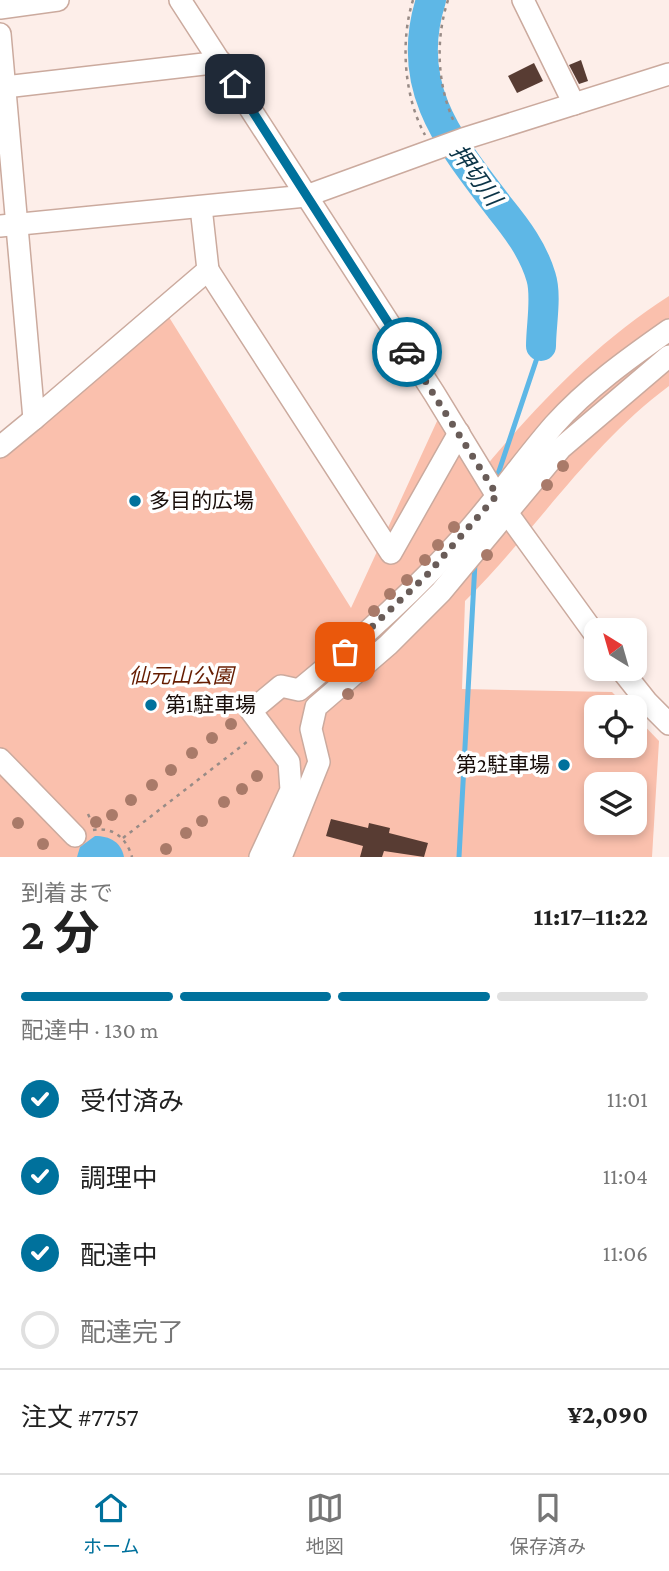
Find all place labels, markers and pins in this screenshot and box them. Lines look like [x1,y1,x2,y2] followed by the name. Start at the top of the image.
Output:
[205,54,265,114] pin
[149,489,254,513] place label: 多目的広場
[127,493,143,509] marker: 多目的広場
[315,622,375,682] pin
[165,693,256,717] place label: 第1駐車場
[143,697,159,713] marker: 第1駐車場
[456,753,550,777] place label: 第2駐車場
[556,757,572,773] marker: 第2駐車場

